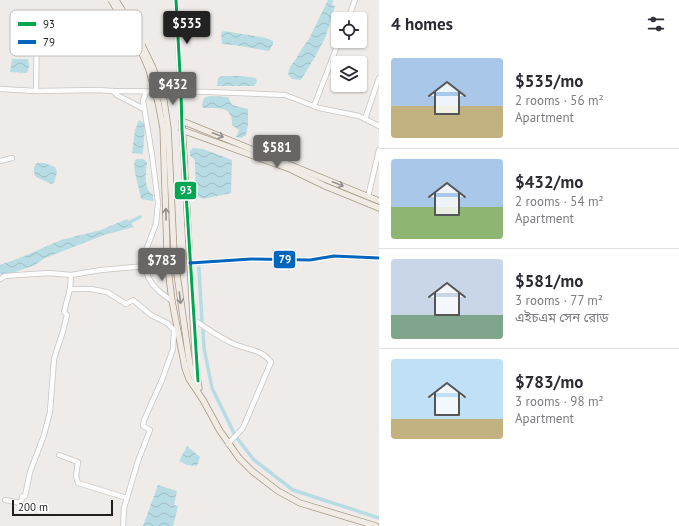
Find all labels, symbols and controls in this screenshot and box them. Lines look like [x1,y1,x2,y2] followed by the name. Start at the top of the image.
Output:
[10,10,142,56] legend
[163,11,211,45] pin: $535
[331,12,367,92] map controls
[331,12,367,48] button: locate
[391,13,453,35] text: 4 homes
[645,13,667,35] icon: filters
[172,15,202,32] text: $535
[43,17,55,31] text: 93
[43,35,55,49] text: 79
[331,56,367,92] button: layers
[515,70,583,92] text: $535/mo
[149,72,197,106] pin: $432
[423,74,471,122] icon: home
[158,76,188,93] text: $432
[515,92,604,109] text: 2 rooms · 56 m²
[515,109,574,126] text: Apartment
[211,132,223,140] one-way arrow
[253,135,301,169] pin: $581
[262,139,292,156] text: $581
[515,171,583,193] text: $432/mo
[423,175,471,223] icon: home
[174,181,197,200] line badge: 93
[332,181,344,189] one-way arrow
[180,183,192,197] text: 93
[515,193,604,210] text: 2 rooms · 54 m²
[162,208,170,221] one-way arrow
[515,210,574,227] text: Apartment
[138,248,186,282] pin: $783
[273,250,296,269] line badge: 79
[147,252,177,269] text: $783
[279,252,291,266] text: 79
[515,270,583,292] text: $581/mo
[423,275,471,323] icon: home
[176,291,184,304] one-way arrow
[515,292,603,309] text: 3 rooms · 77 m²
[515,309,609,326] text: এইচএম সেন রোড
[515,371,583,393] text: $783/mo
[423,375,471,423] icon: home
[515,393,604,410] text: 3 rooms · 98 m²
[515,410,574,427] text: Apartment
[12,498,113,517] scale bar
[18,500,48,514] text: 200 m

